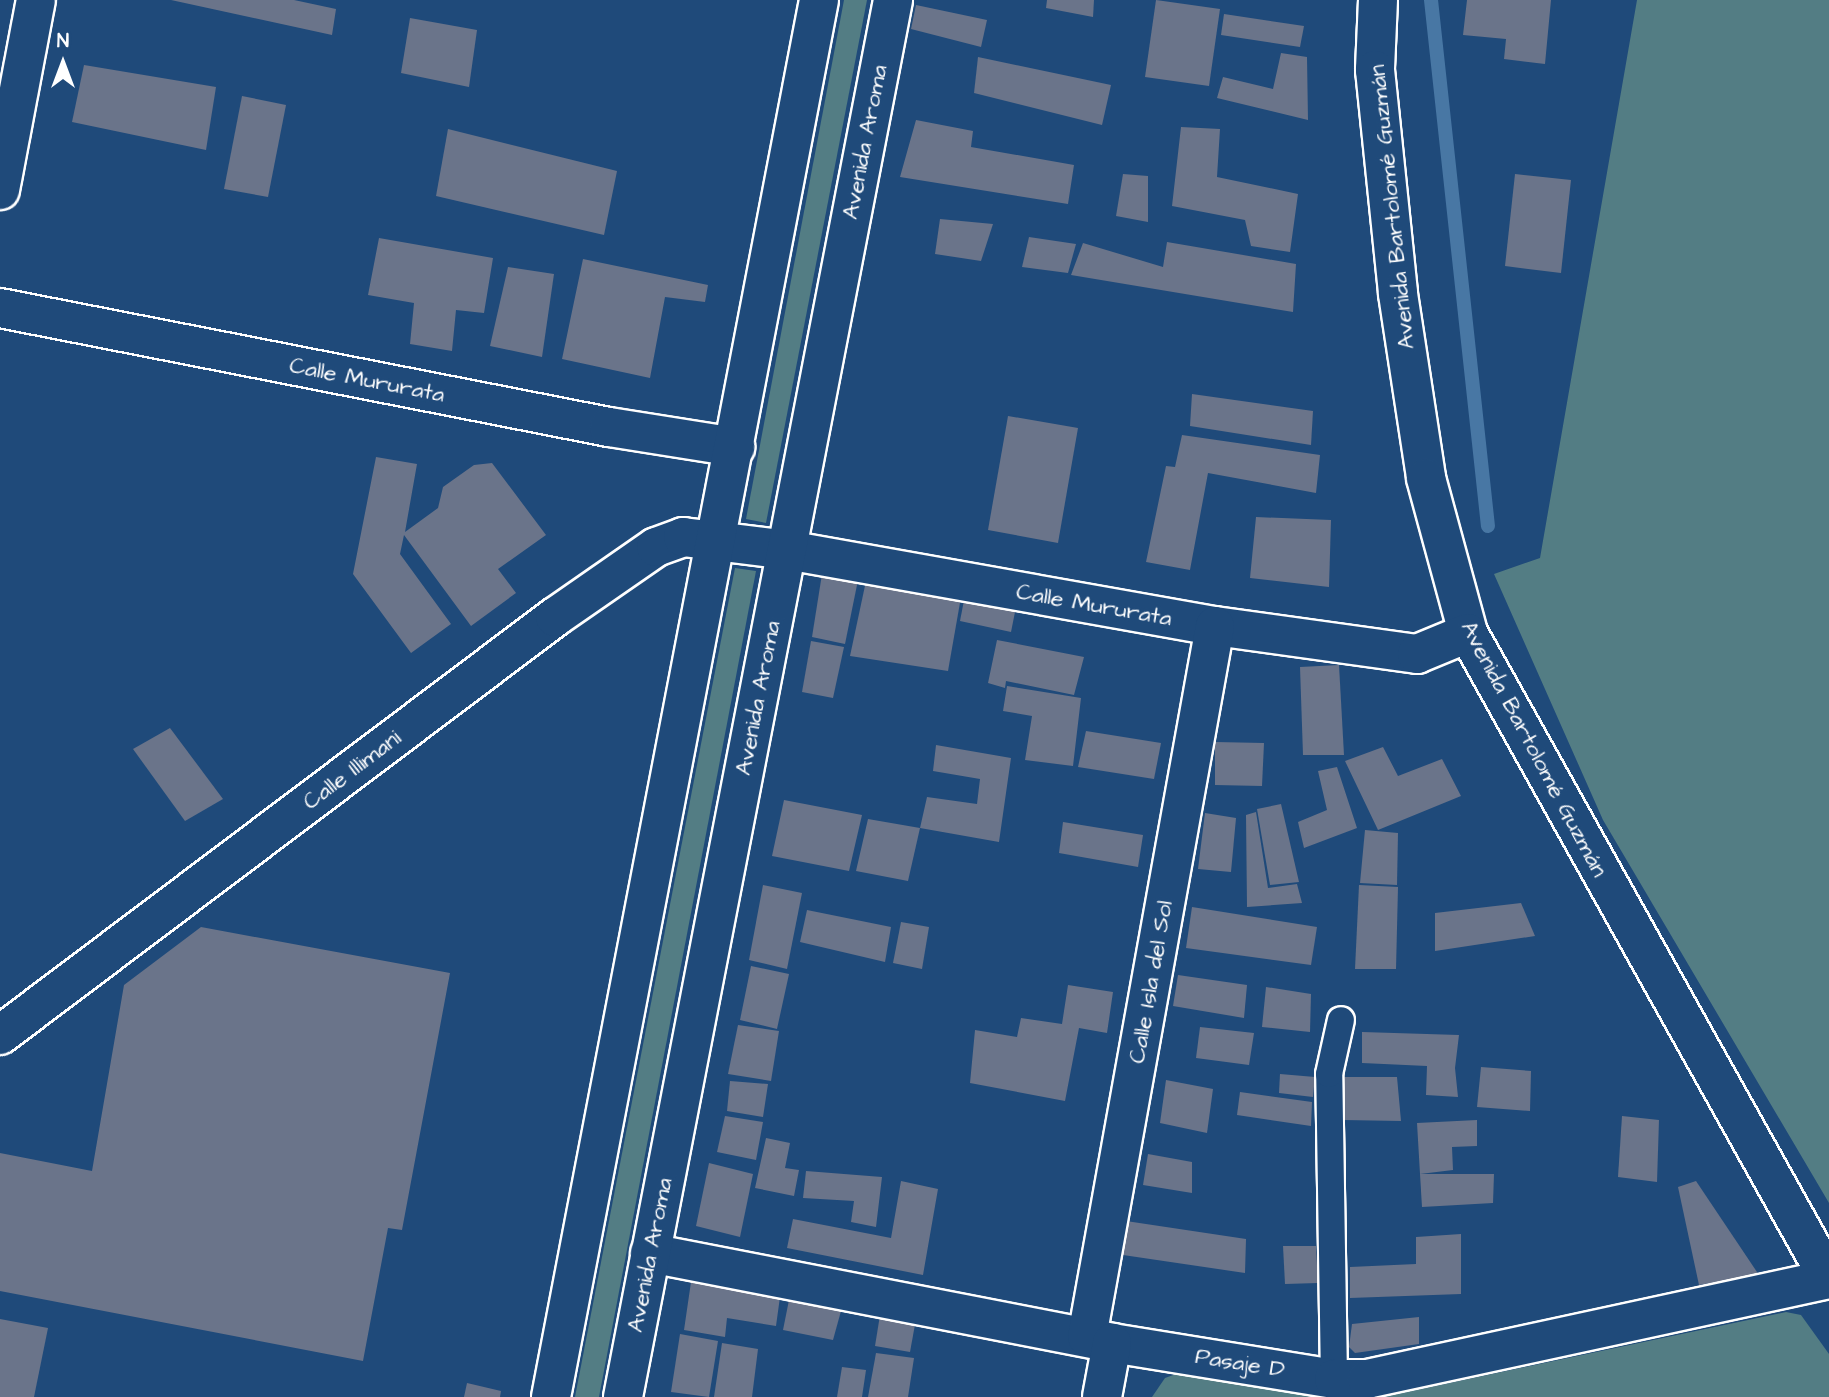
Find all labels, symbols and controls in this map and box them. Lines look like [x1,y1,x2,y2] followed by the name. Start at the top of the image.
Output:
[28,28,98,98] north arrow
[57,28,69,55] text: N
[836,62,894,222] street label: Avenida Aroma
[1363,63,1421,351] street label: Avenida Bartolomé Guzmán
[287,351,447,409] street label: Calle Mururata
[1014,578,1174,632] street label: Calle Mururata
[1455,616,1613,882] street label: Avenida Bartolomé Guzmán
[729,618,787,778] street label: Avenida Aroma
[298,724,406,816] street label: Calle Illimani
[1123,898,1179,1066] street label: Calle Isla del Sol
[621,1175,679,1335] street label: Avenida Aroma
[1193,1342,1287,1384] street label: Pasaje D

